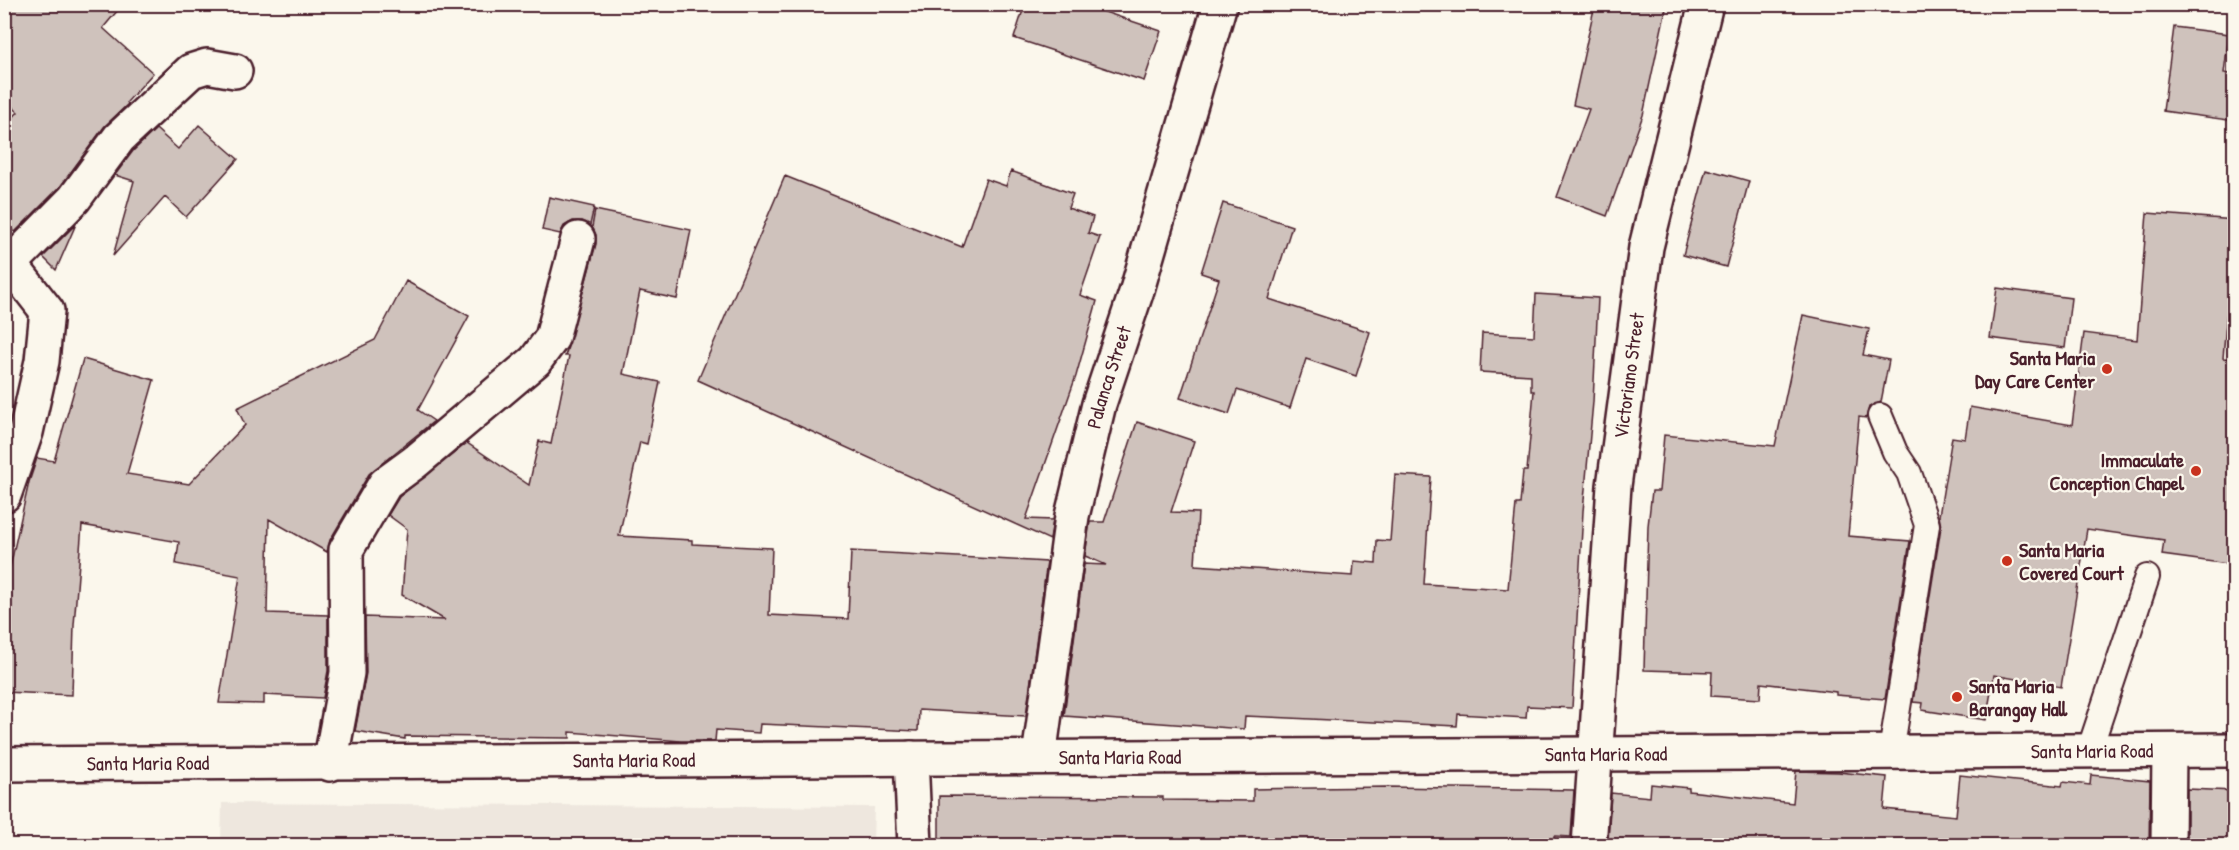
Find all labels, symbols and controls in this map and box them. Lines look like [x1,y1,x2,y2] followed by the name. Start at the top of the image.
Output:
[1606,310,1650,440] street label: Victoriano Street
[1080,321,1138,431] street label: Palanca Street
[1975,344,2095,395] place label: Santa Maria Day Care Center
[2100,362,2114,376] marker: Santa Maria Day Care Center
[2050,446,2185,497] place label: Immaculate Conception Chapel
[2189,464,2203,478] marker: Immaculate Conception Chapel
[2019,536,2125,586] place label: Santa Maria Covered Court
[2000,554,2014,568] marker: Santa Maria Covered Court
[1969,672,2069,723] place label: Santa Maria Barangay Hall
[1950,690,1964,704] marker: Santa Maria Barangay Hall
[2031,737,2154,764] street label: Santa Maria Road
[1545,740,1668,767] street label: Santa Maria Road
[1059,743,1182,770] street label: Santa Maria Road
[573,746,696,773] street label: Santa Maria Road
[87,749,210,776] street label: Santa Maria Road

